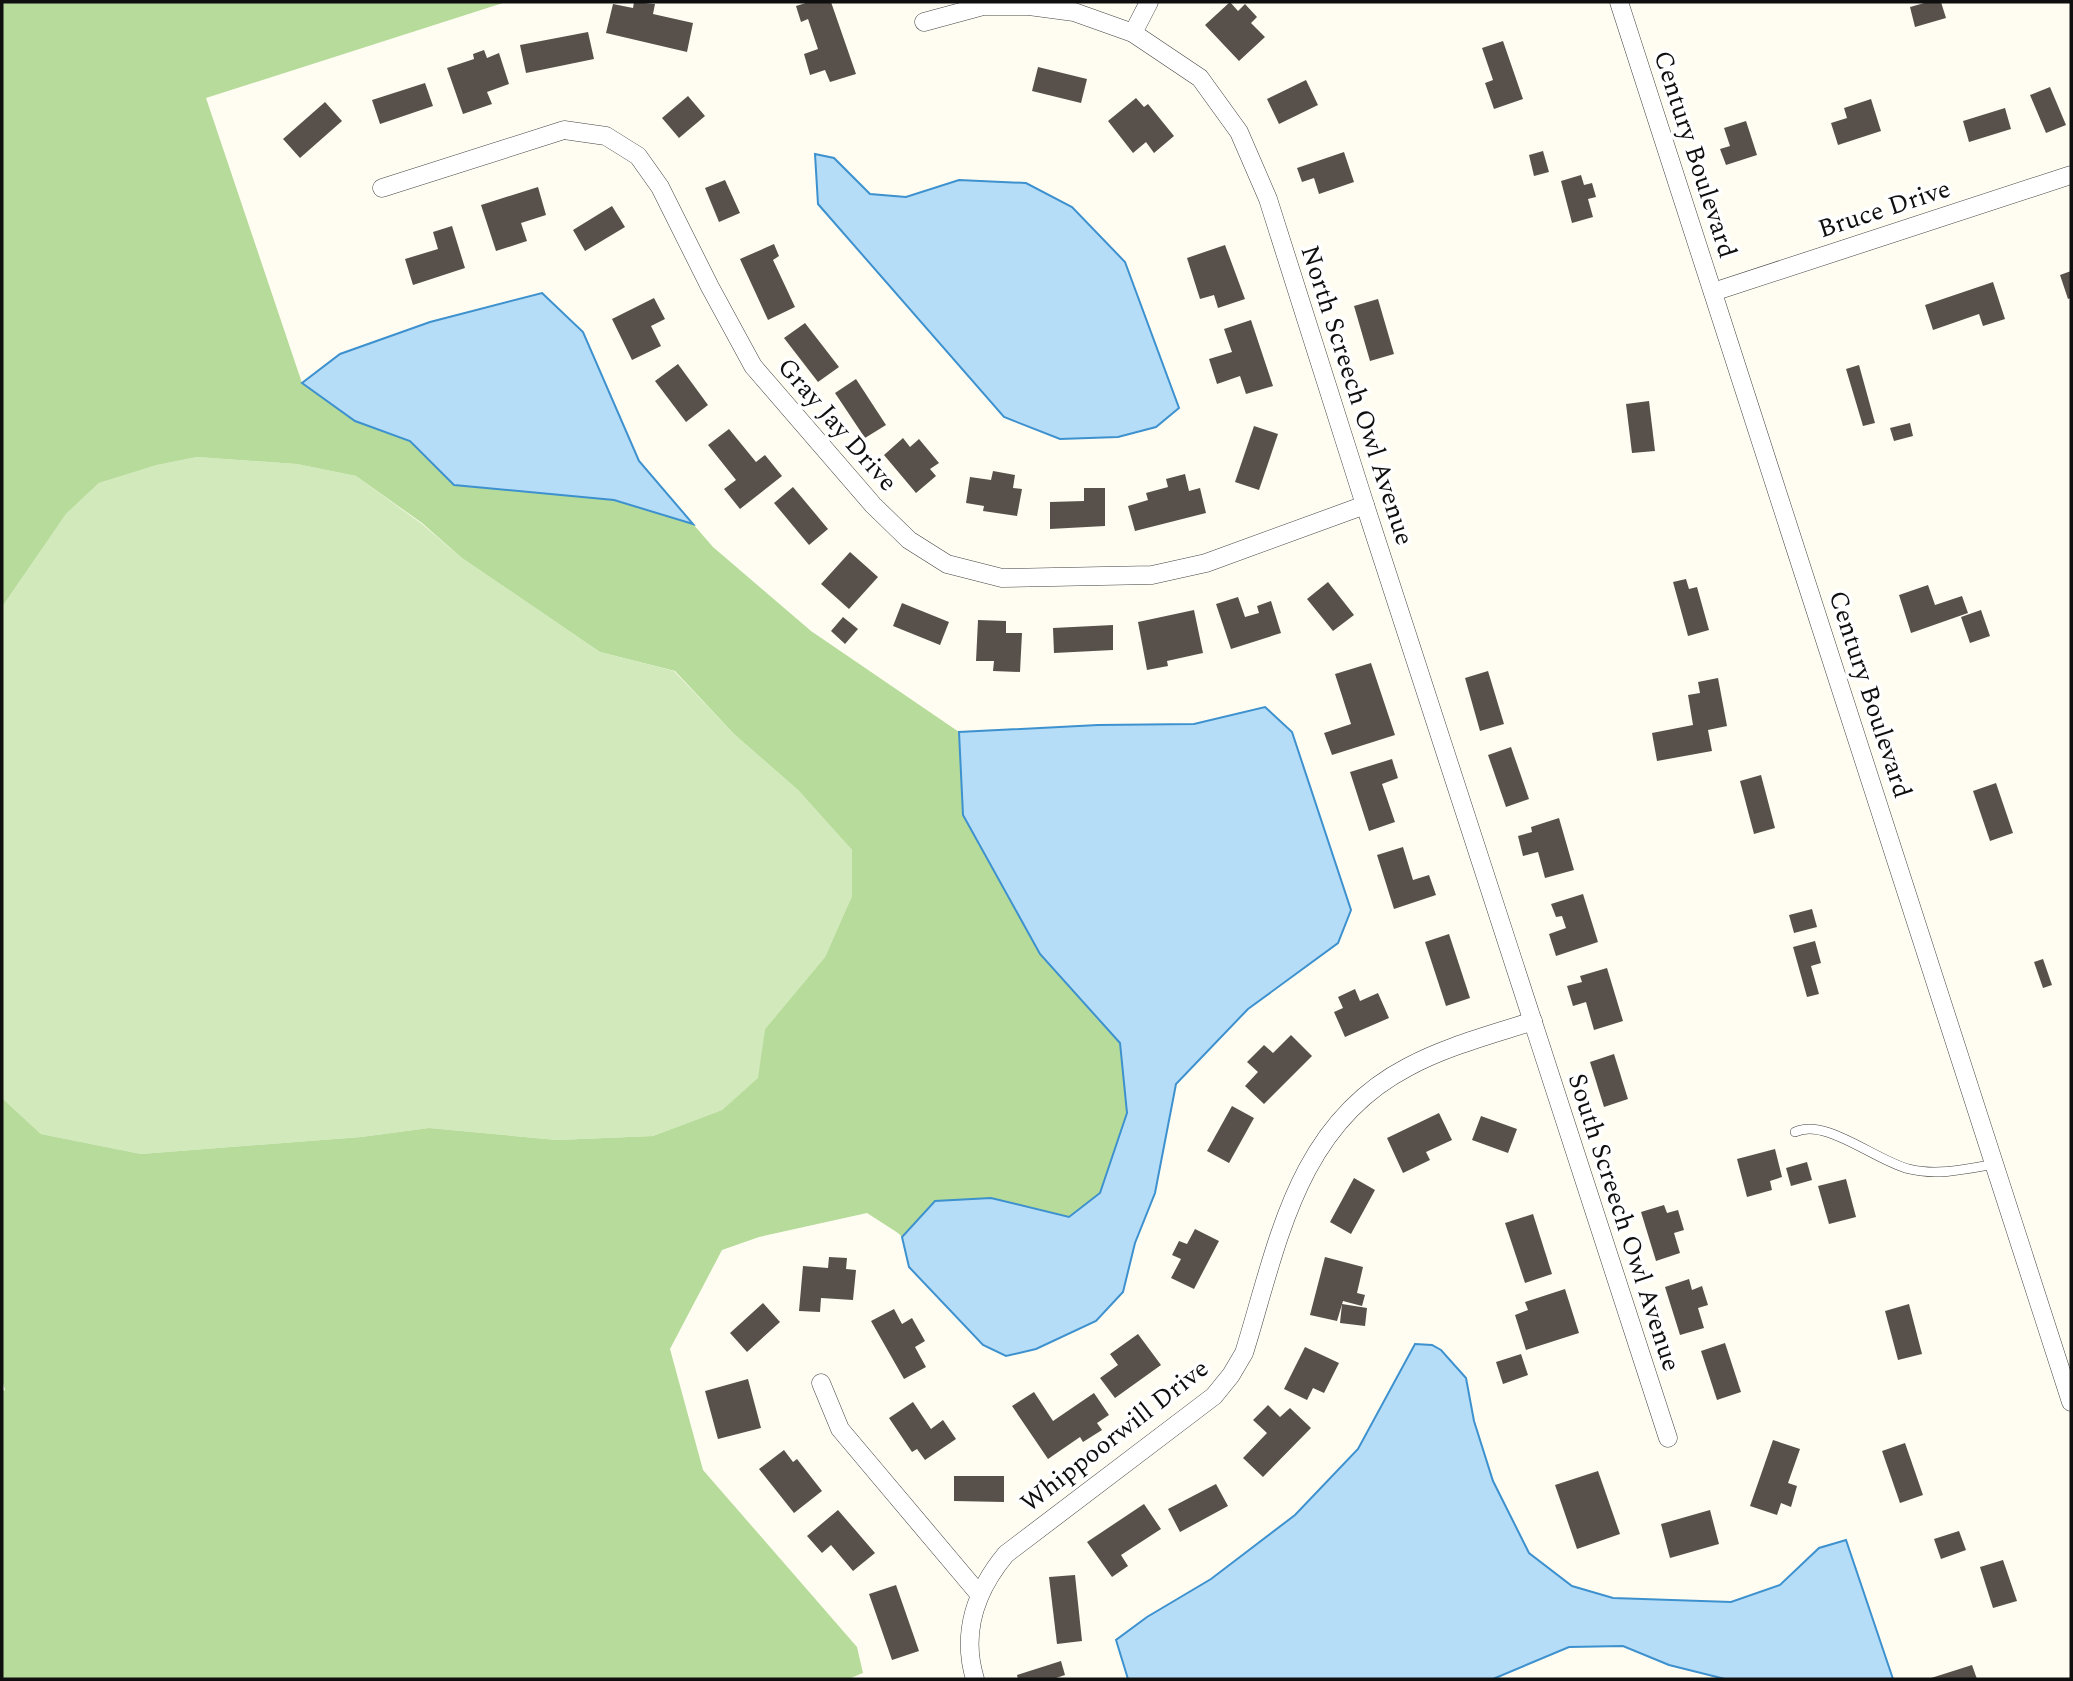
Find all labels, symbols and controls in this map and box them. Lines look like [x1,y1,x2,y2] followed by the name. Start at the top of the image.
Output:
[1643,45,1747,263] street label: Century Boulevard
[1813,169,1956,249] street label: Bruce Drive
[1290,240,1424,551] street label: North Screech Owl Avenue
[767,349,907,501] street label: Gray Jay Drive
[1818,585,1922,803] street label: Century Boulevard
[1557,1068,1691,1376] street label: South Screech Owl Avenue
[1012,1349,1218,1522] street label: Whippoorwill Drive

